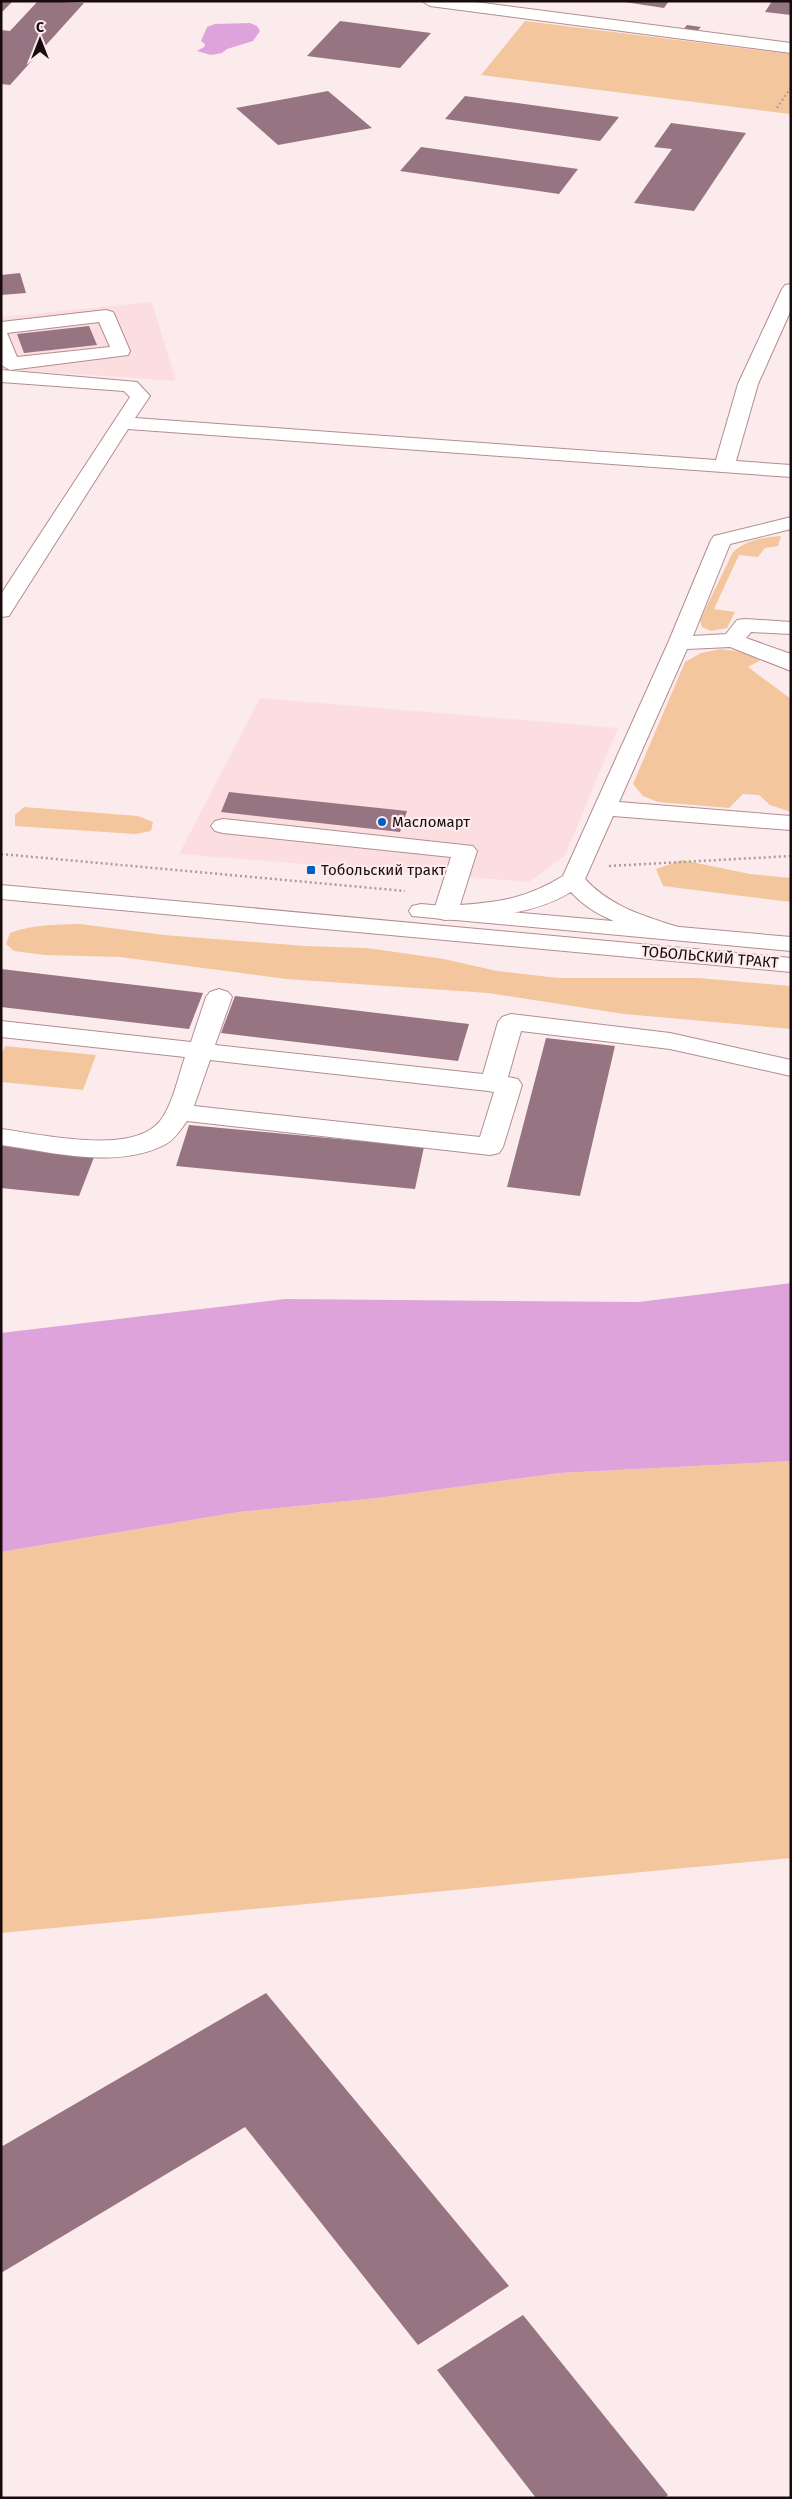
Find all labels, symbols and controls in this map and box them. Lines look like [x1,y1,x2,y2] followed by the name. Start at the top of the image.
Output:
[15,15,65,65] north arrow
[36,19,44,36] text: С
[392,813,470,831] place label: Масломарт
[376,816,388,828] marker: Масломарт
[321,861,446,879] place label: Тобольский тракт
[305,864,317,876] marker: Тобольский тракт
[641,942,779,972] street label: ТОБОЛЬСКИЙ ТРАКТ

